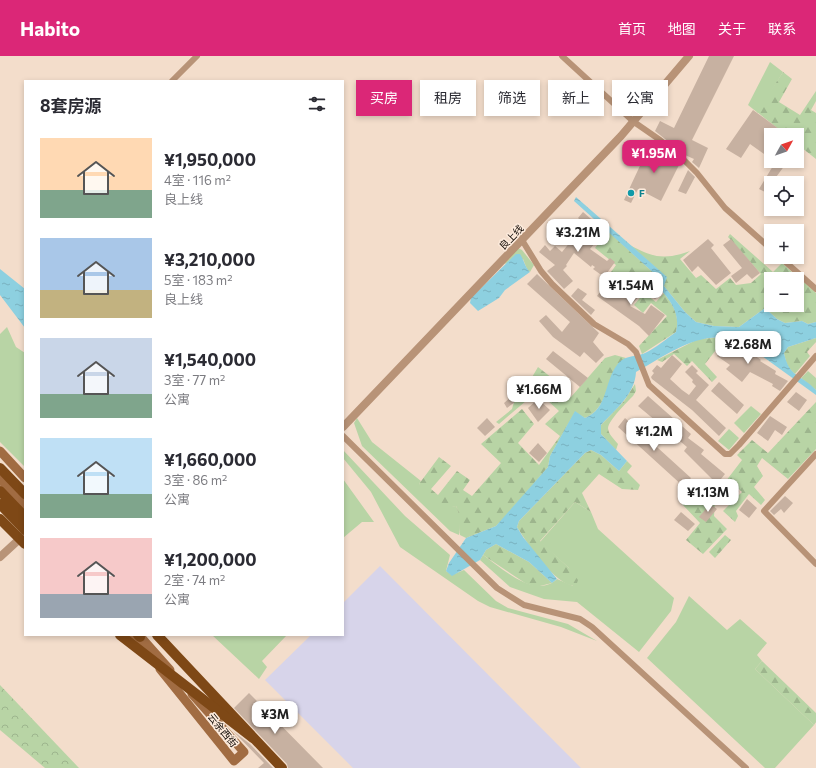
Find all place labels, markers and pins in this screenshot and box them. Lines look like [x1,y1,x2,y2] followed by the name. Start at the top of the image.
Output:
[621,140,687,174] pin: ¥1.95M
[639,187,645,199] place label: F
[626,188,636,198] marker: F
[545,219,611,253] pin: ¥3.21M
[598,272,664,306] pin: ¥1.54M
[715,331,781,365] pin: ¥2.68M
[506,376,572,410] pin: ¥1.66M
[626,418,682,452] pin: ¥1.2M
[675,479,741,513] pin: ¥1.13M
[256,701,294,735] pin: ¥3M

